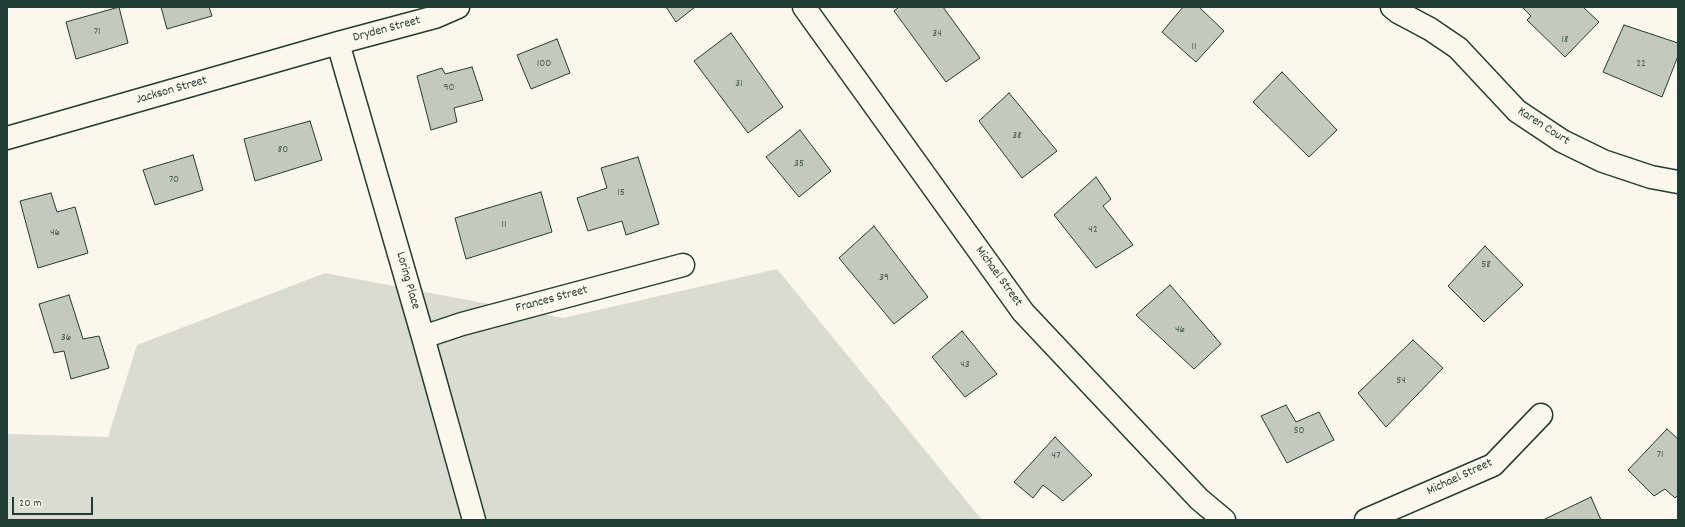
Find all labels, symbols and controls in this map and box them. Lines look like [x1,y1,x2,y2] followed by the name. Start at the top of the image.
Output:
[352,14,422,46] street label: Dryden Street
[94,25,100,39] house number: 71
[932,27,942,41] house number: 34
[1562,33,1568,47] house number: 18
[1192,40,1196,54] house number: 11
[537,57,551,71] house number: 100
[1636,57,1646,71] house number: 22
[135,73,209,109] street label: Jackson Street
[735,77,743,91] house number: 31
[443,81,455,95] house number: 90
[1514,104,1572,150] street label: Karen Court
[1012,129,1022,143] house number: 38
[278,143,288,157] house number: 80
[794,157,804,171] house number: 35
[169,173,179,187] house number: 70
[617,186,625,200] house number: 15
[502,218,506,232] house number: 11
[1088,223,1098,237] house number: 42
[50,226,60,240] house number: 46
[971,244,1025,310] street label: Michael Street
[391,250,423,312] street label: Loring Place
[1481,258,1491,272] house number: 58
[879,271,889,285] house number: 39
[514,283,590,317] street label: Frances Street
[1175,323,1185,337] house number: 46
[61,331,71,345] house number: 36
[960,358,970,372] house number: 43
[1396,374,1406,388] house number: 54
[1293,424,1305,438] house number: 50
[1657,448,1663,462] house number: 71
[1052,449,1060,463] house number: 47
[1425,456,1495,500] street label: Michael Street
[14,489,95,515] scale bar
[19,495,42,512] text: 20 m

